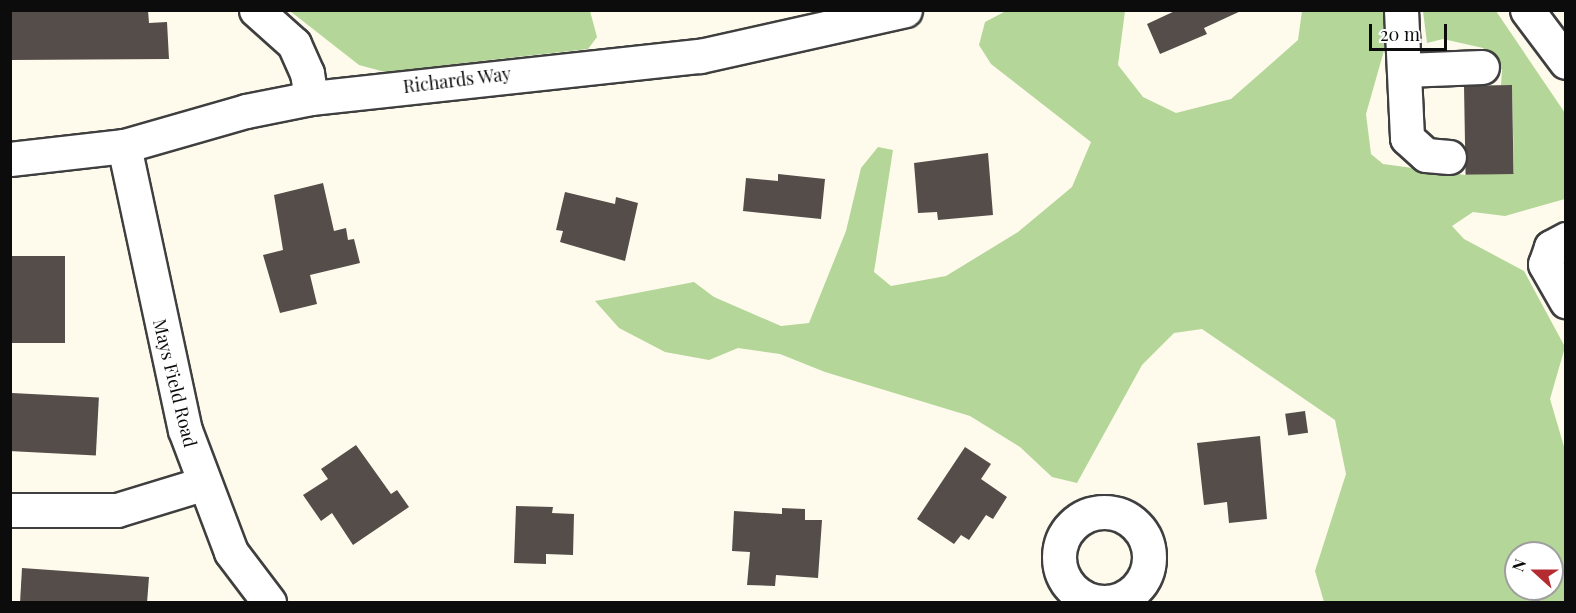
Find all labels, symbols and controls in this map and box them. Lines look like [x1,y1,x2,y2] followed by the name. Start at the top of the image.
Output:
[1372,12,1450,50] scale bar
[1380,22,1420,46] text: 20 m
[401,63,513,97] street label: Richards Way
[149,317,201,449] street label: Mays Field Road
[1504,541,1564,601] north arrow
[1507,556,1530,574] text: N

